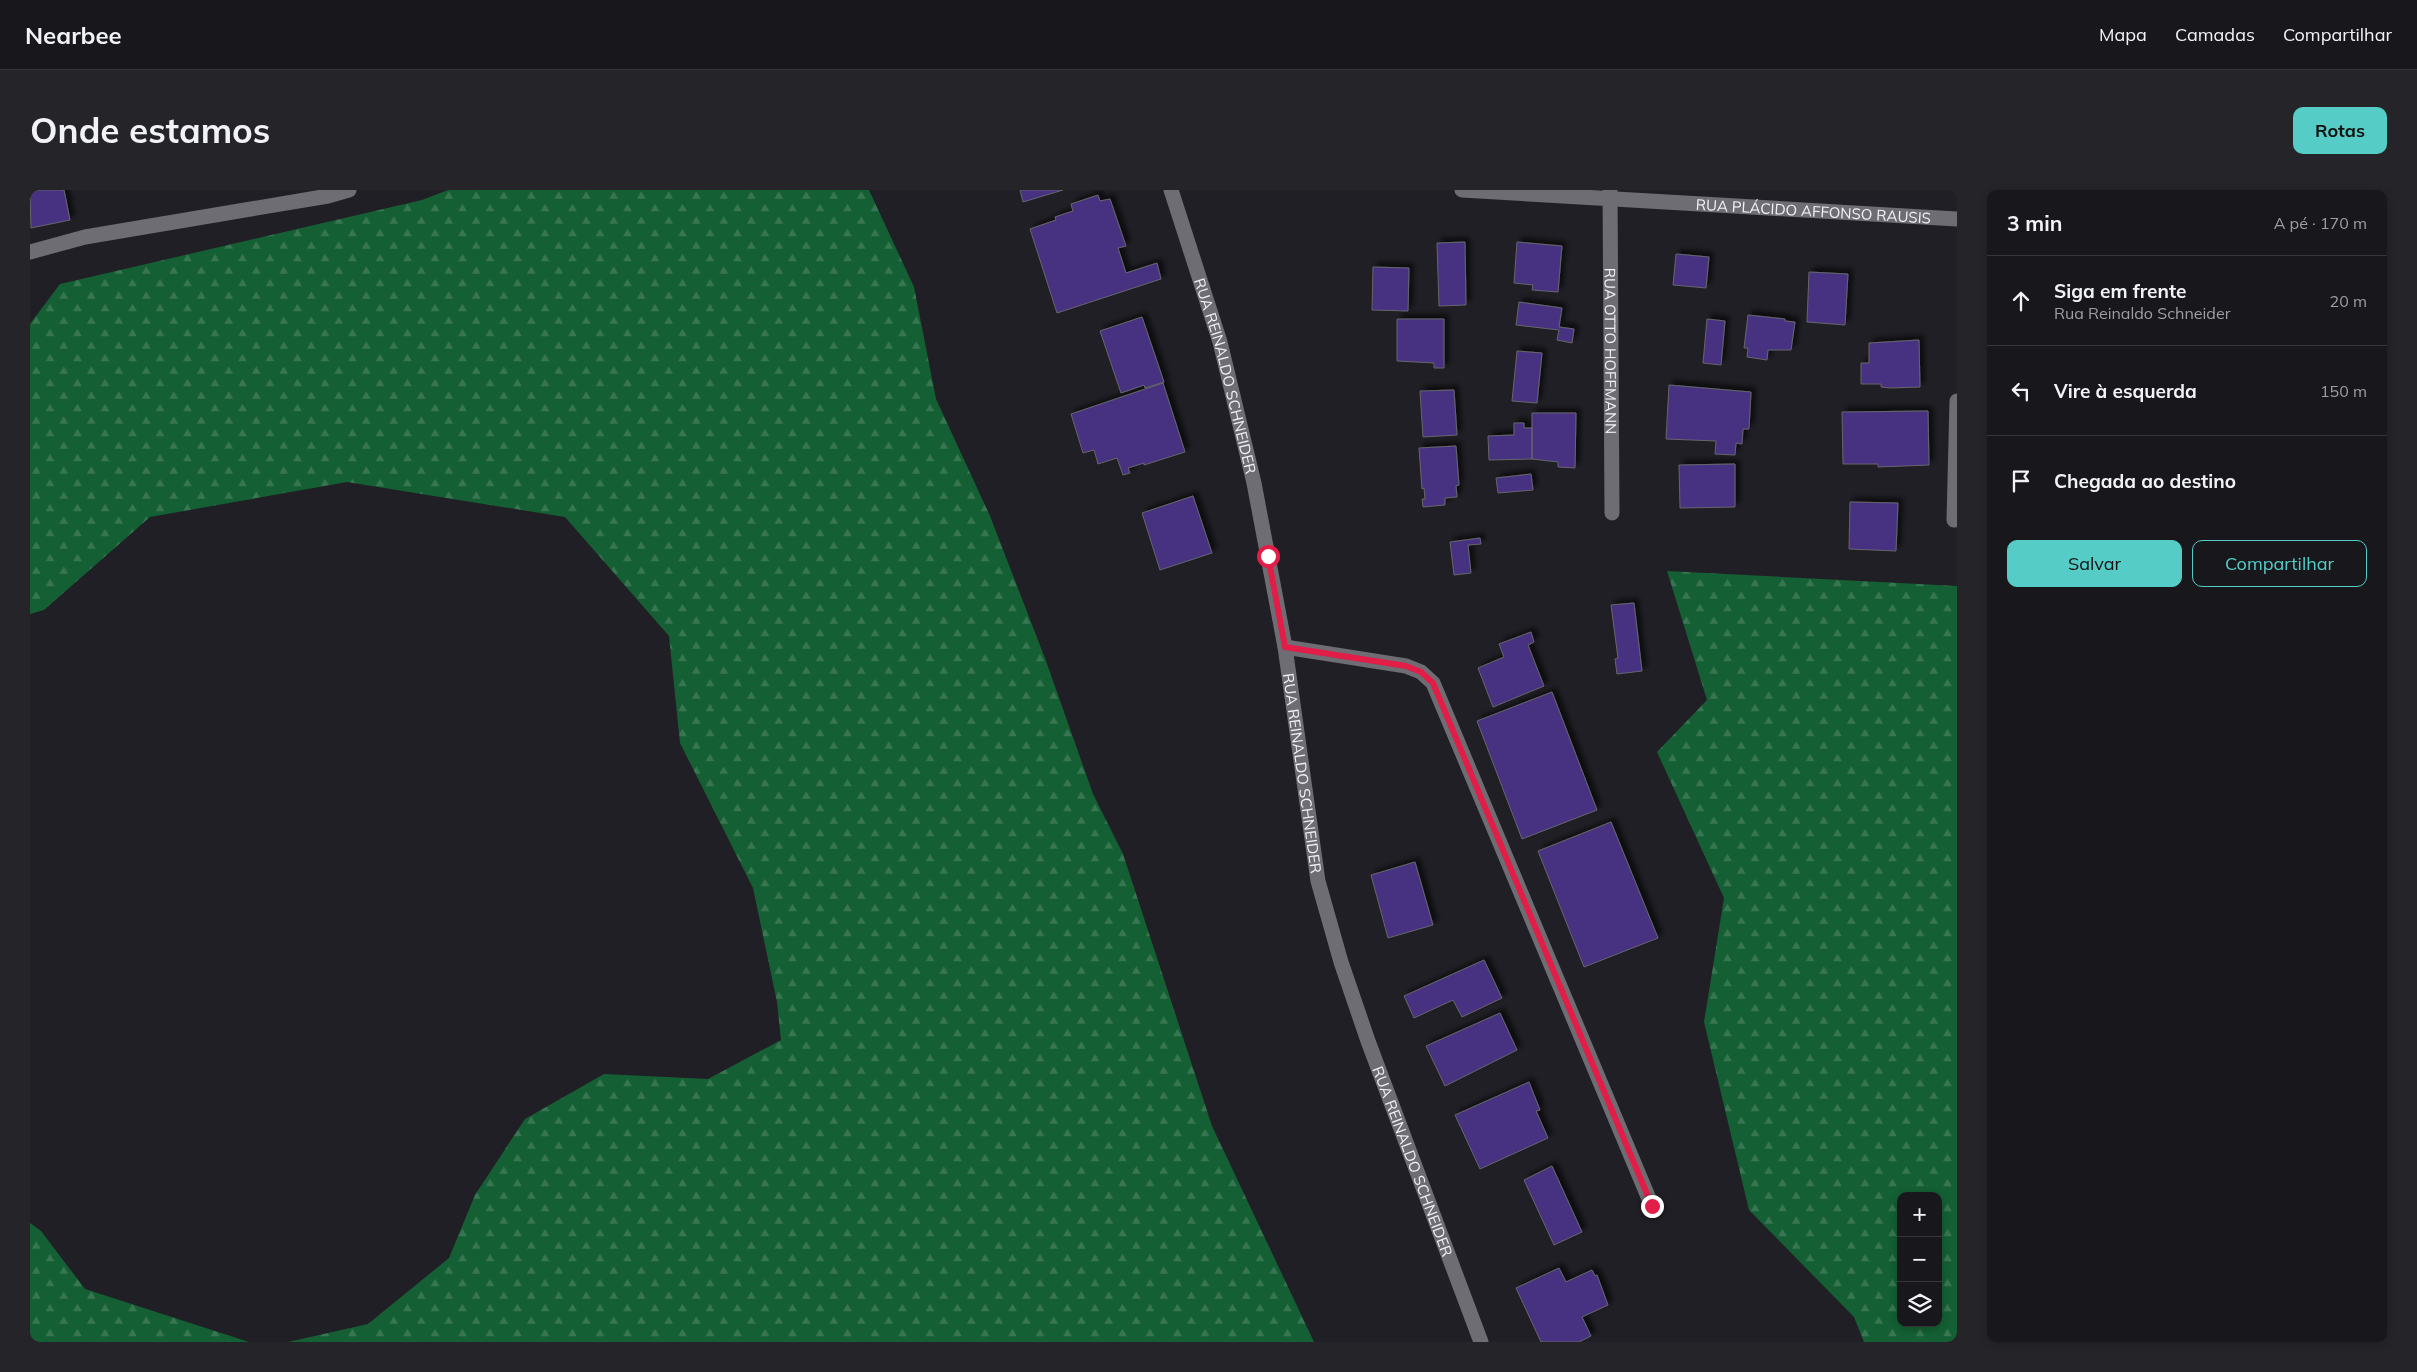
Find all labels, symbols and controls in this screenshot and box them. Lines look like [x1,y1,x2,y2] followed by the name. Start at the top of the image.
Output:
[25,20,122,50] text: Nearbee
[2099,23,2147,46] text: Mapa
[2175,23,2255,46] text: Camadas
[2283,23,2392,46] text: Compartilhar
[2293,107,2387,154] button: Rotas
[30,108,270,152] text: Onde estamos
[1695,194,1932,227] street label: RUA PLÁCIDO AFFONSO RAUSIS
[2007,210,2062,236] text: 3 min
[2274,213,2367,233] text: A pé · 170 m
[1601,268,1621,434] street label: RUA OTTO HOFFMANN
[1190,276,1261,476] street label: RUA REINALDO SCHNEIDER
[2054,279,2186,303] text: Siga em frente
[2007,287,2035,315] icon: ahead
[2330,291,2367,311] text: 20 m
[2054,303,2230,323] text: Rua Reinaldo Schneider
[2007,377,2035,405] icon: left
[2054,379,2197,403] text: Vire à esquerda
[2320,381,2367,401] text: 150 m
[2007,467,2035,495] icon: arrive
[2054,469,2236,493] text: Chegada ao destino
[2007,540,2182,587] button: Salvar
[2192,540,2367,587] button: Compartilhar
[1257,545,1280,568] route start
[1279,672,1326,874] street label: RUA REINALDO SCHNEIDER
[1369,1063,1458,1259] street label: RUA REINALDO SCHNEIDER
[1897,1192,1942,1327] map controls
[1897,1192,1942,1237] button: +
[1641,1195,1664,1218] route end
[1897,1237,1942,1282] button: −
[1897,1282,1942,1327] button: layers

